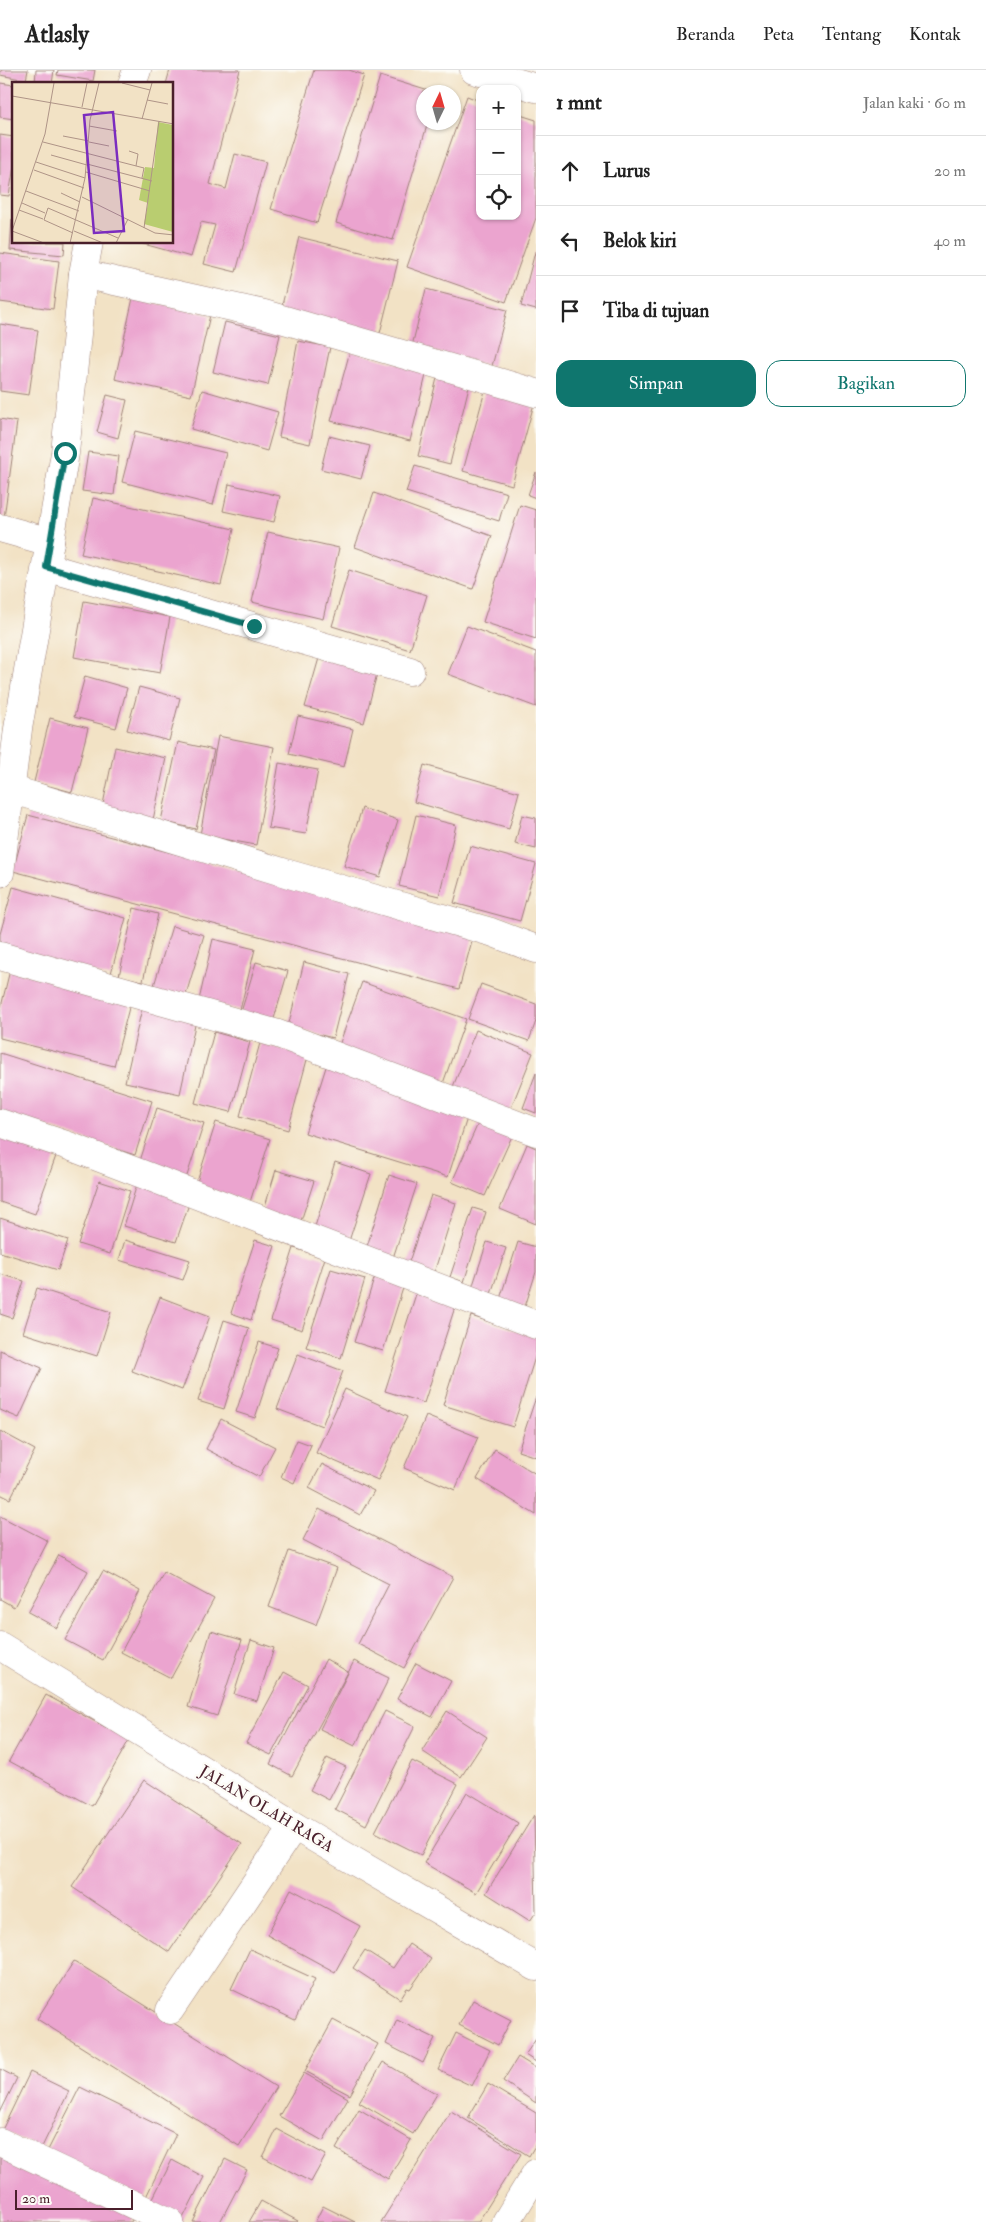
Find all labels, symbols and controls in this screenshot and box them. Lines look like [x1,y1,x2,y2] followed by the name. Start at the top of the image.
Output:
[25,19,89,50] text: Atlasly
[676,23,735,46] text: Beranda
[763,23,794,46] text: Peta
[822,23,881,46] text: Tentang
[909,23,961,46] text: Kontak
[12,82,174,244] inset map
[416,85,461,130] north arrow
[476,85,521,220] map controls
[476,85,521,130] button: +
[556,89,602,116] text: 1 mnt
[863,93,966,113] text: Jalan kaki · 60 m
[476,130,521,175] button: −
[556,157,584,185] icon: ahead
[603,159,650,183] text: Lurus
[934,161,966,181] text: 20 m
[476,175,521,220] button: locate
[556,227,584,255] icon: left
[603,229,677,253] text: Belok kiri
[933,231,966,251] text: 40 m
[556,297,584,325] icon: arrive
[603,299,709,323] text: Tiba di tujuan
[556,360,756,407] button: Simpan
[766,360,966,407] button: Bagikan
[54,442,77,465] route start
[243,615,266,638] route end
[194,1760,337,1858] street label: JALAN OLAH RAGA
[15,2187,132,2210] scale bar
[22,2190,50,2207] text: 20 m

